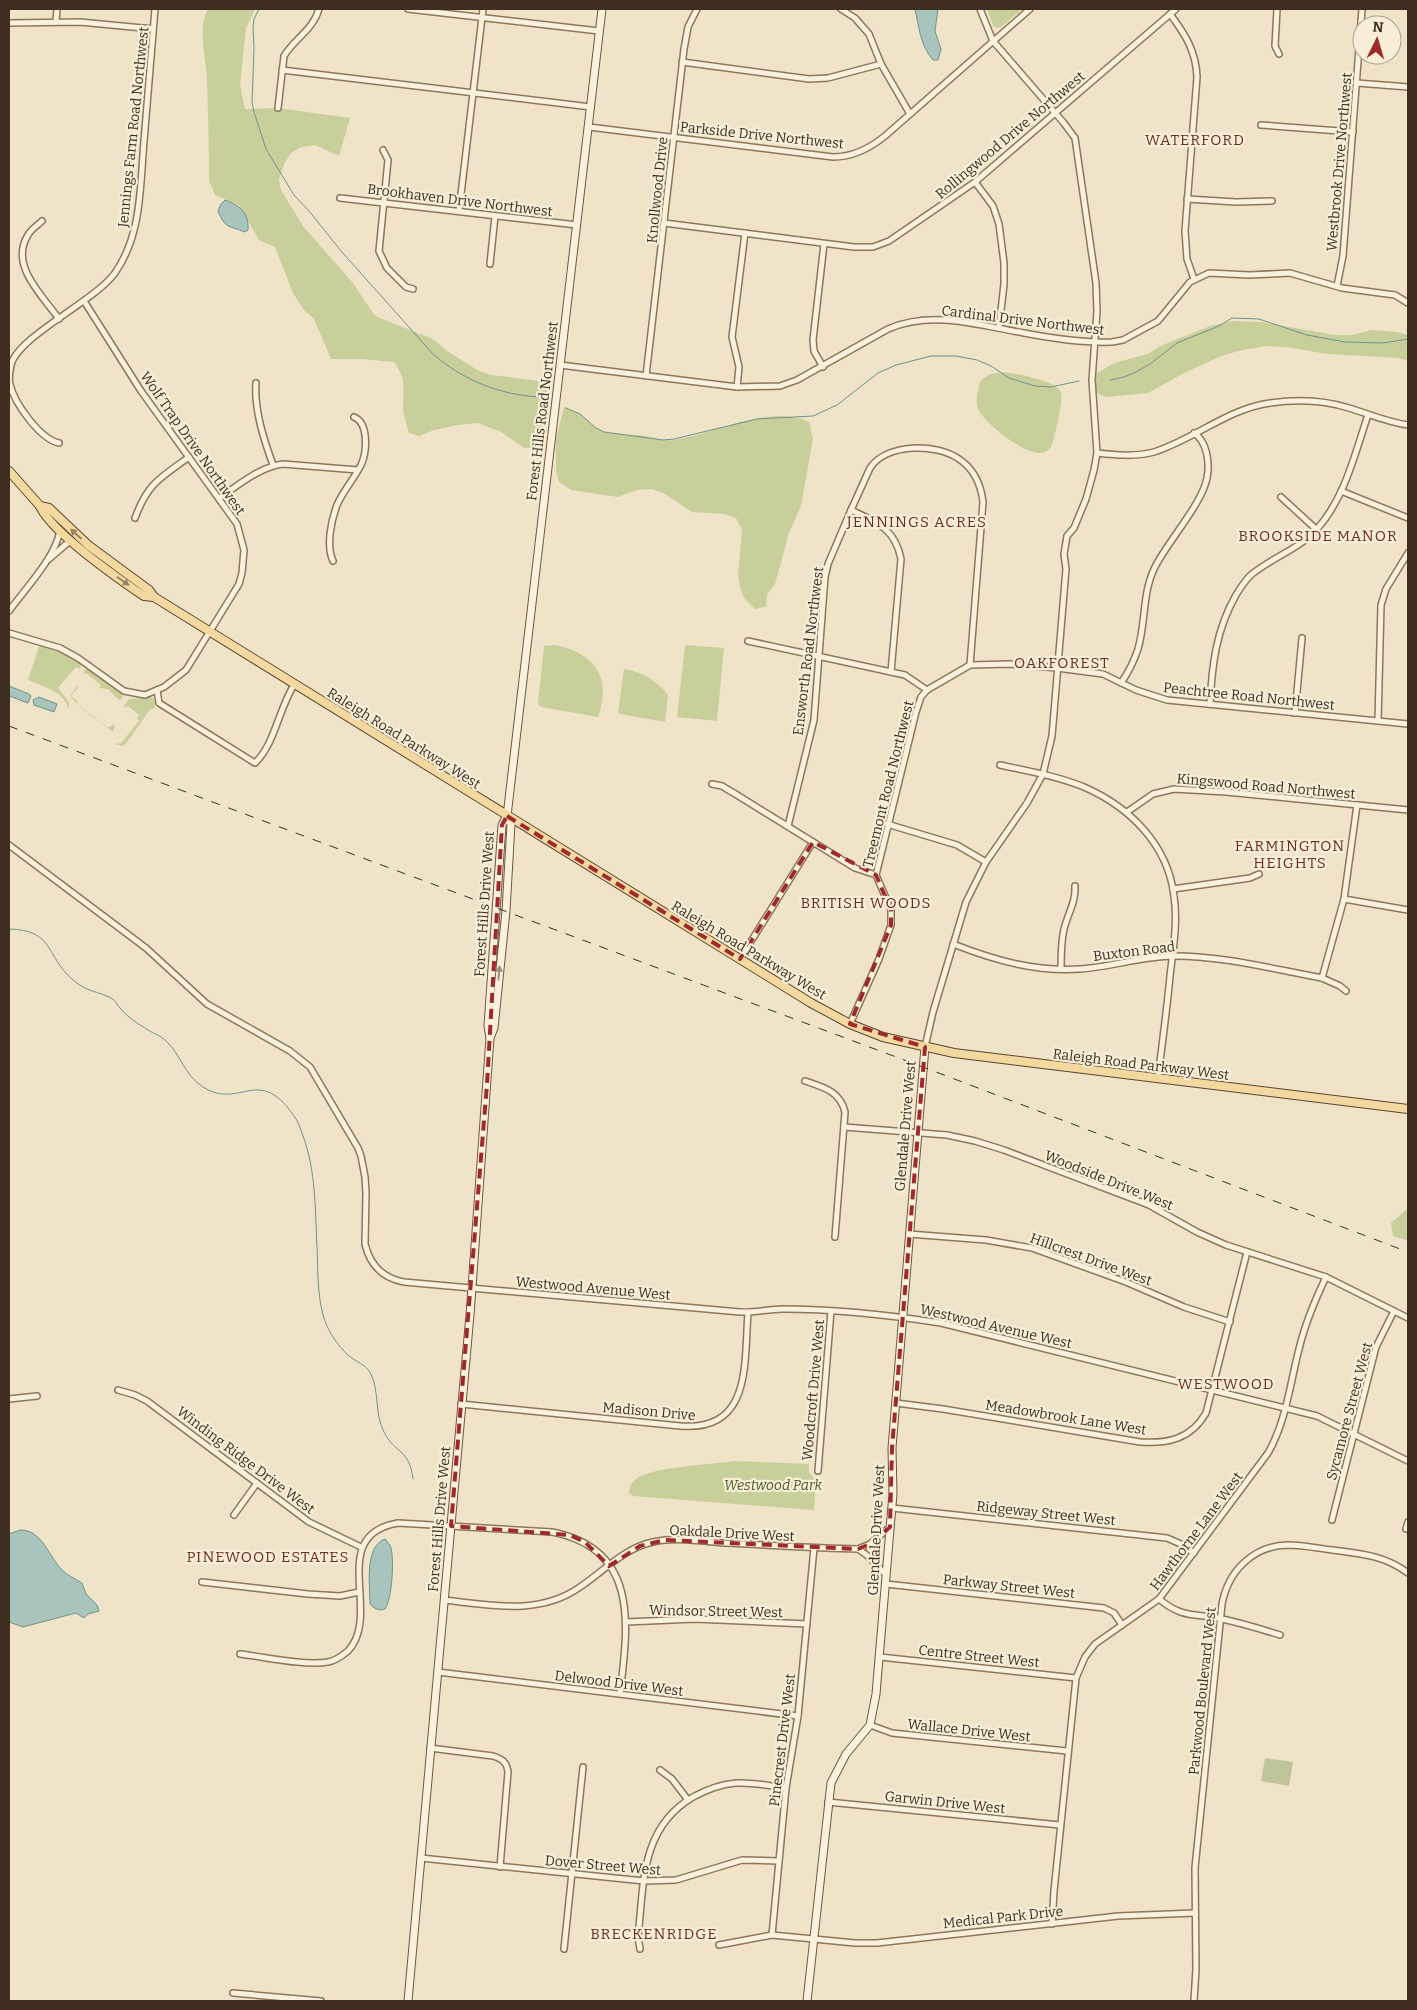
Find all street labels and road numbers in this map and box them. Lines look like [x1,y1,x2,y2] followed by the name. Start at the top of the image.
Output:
[114,26,152,229] street label: Jennings Farm Road Northwest
[932,68,1089,203] street label: Rollingwood Drive Northwest
[1323,72,1356,252] street label: Westbrook Drive Northwest
[679,118,845,153] street label: Parkside Drive Northwest
[643,136,672,244] street label: Knollwood Drive
[366,181,554,220] street label: Brookhaven Drive Northwest
[940,302,1105,339] street label: Cardinal Drive Northwest
[523,320,562,502] street label: Forest Hills Road Northwest
[136,368,249,518] street label: Wolf Trap Drive Northwest
[790,566,827,736] street label: Ensworth Road Northwest
[1162,679,1336,714] street label: Peachtree Road Northwest
[324,684,484,793] street label: Raleigh Road Parkway West
[859,699,917,869] street label: Treemont Road Northwest
[1176,770,1356,803] street label: Kingswood Road Northwest
[471,830,498,978] street label: Forest Hills Drive West
[668,897,829,1004] street label: Raleigh Road Parkway West
[1092,938,1176,965] street label: Buxton Road
[1052,1045,1230,1084] street label: Raleigh Road Parkway West
[891,1060,920,1192] street label: Glendale Drive West
[1042,1147,1176,1214] street label: Woodside Drive West
[1028,1230,1154,1289] street label: Hillcrest Drive West
[515,1273,671,1304] street label: Westwood Avenue West
[918,1301,1074,1352] street label: Westwood Avenue West
[799,1319,828,1461] street label: Woodcroft Drive West
[1323,1340,1376,1482] street label: Sycamore Street West
[984,1396,1148,1439] street label: Meadowbrook Lane West
[602,1399,696,1424] street label: Madison Drive
[173,1403,318,1518] street label: Winding Ridge Drive West
[425,1445,454,1593] street label: Forest Hills Drive West
[865,1464,888,1596] street label: Glendale Drive West
[1146,1469,1246,1594] street label: Hawthorne Lane West
[975,1498,1116,1529] street label: Ridgeway Street West
[669,1522,795,1545] street label: Oakdale Drive West
[942,1571,1076,1602] street label: Parkway Street West
[649,1602,783,1621] street label: Windsor Street West
[1185,1606,1220,1776] street label: Parkwood Boulevard West
[918,1642,1040,1671] street label: Centre Street West
[554,1667,684,1700] street label: Delwood Drive West
[766,1673,799,1808] street label: Pinecrest Drive West
[907,1716,1031,1745] street label: Wallace Drive West
[884,1788,1006,1817] street label: Garwin Drive West
[544,1852,662,1879] street label: Dover Street West
[942,1903,1064,1932] street label: Medical Park Drive

